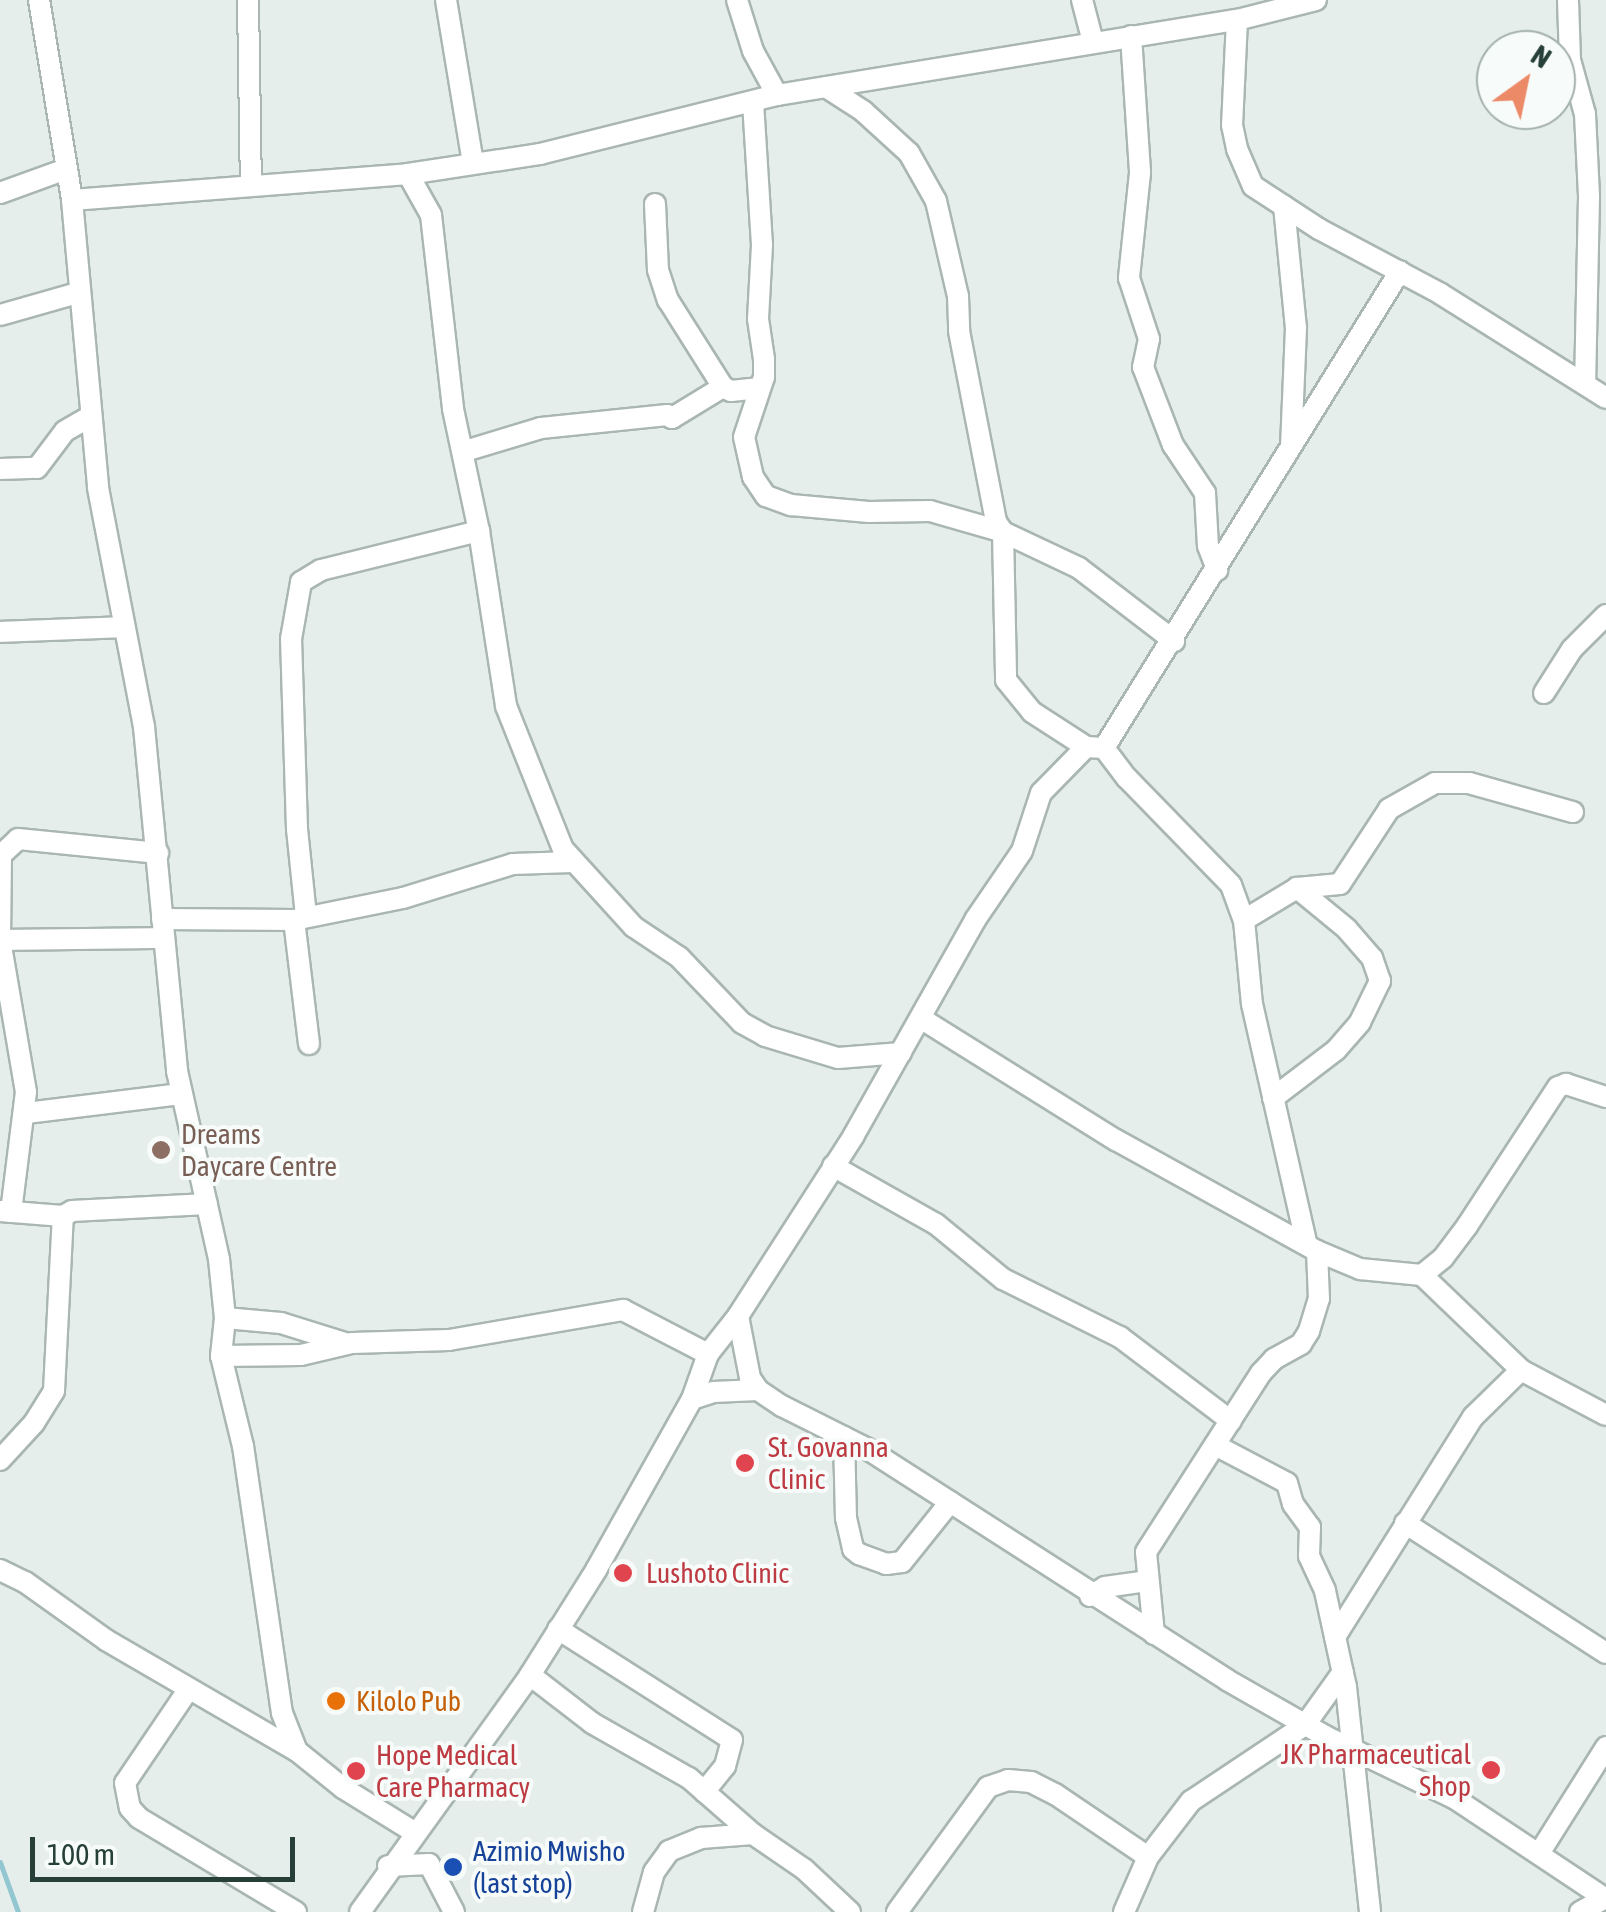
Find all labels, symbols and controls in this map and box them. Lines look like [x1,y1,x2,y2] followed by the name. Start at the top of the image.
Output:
[1476,30,1576,130] north arrow
[1526,39,1557,74] text: N
[181,1117,337,1183] place label: Dreams Daycare Centre
[150,1139,172,1161] marker: Dreams Daycare Centre
[768,1430,889,1496] place label: St. Govanna Clinic
[732,1450,758,1476] marker: St. Govanna Clinic
[646,1556,789,1590] place label: Lushoto Clinic
[610,1560,636,1586] marker: Lushoto Clinic
[356,1684,461,1718] place label: Kilolo Pub
[325,1690,347,1712] marker: Kilolo Pub
[1281,1737,1471,1803] place label: JK Pharmaceutical Shop
[376,1738,530,1804] place label: Hope Medical Care Pharmacy
[1480,1759,1502,1781] marker: JK Pharmaceutical Shop
[345,1760,367,1782] marker: Hope Medical Care Pharmacy
[35,1817,300,1879] scale bar
[473,1834,625,1900] place label: Azimio Mwisho (last stop)
[47,1837,115,1871] text: 100 m
[442,1856,464,1878] marker: Azimio Mwisho (last stop)

